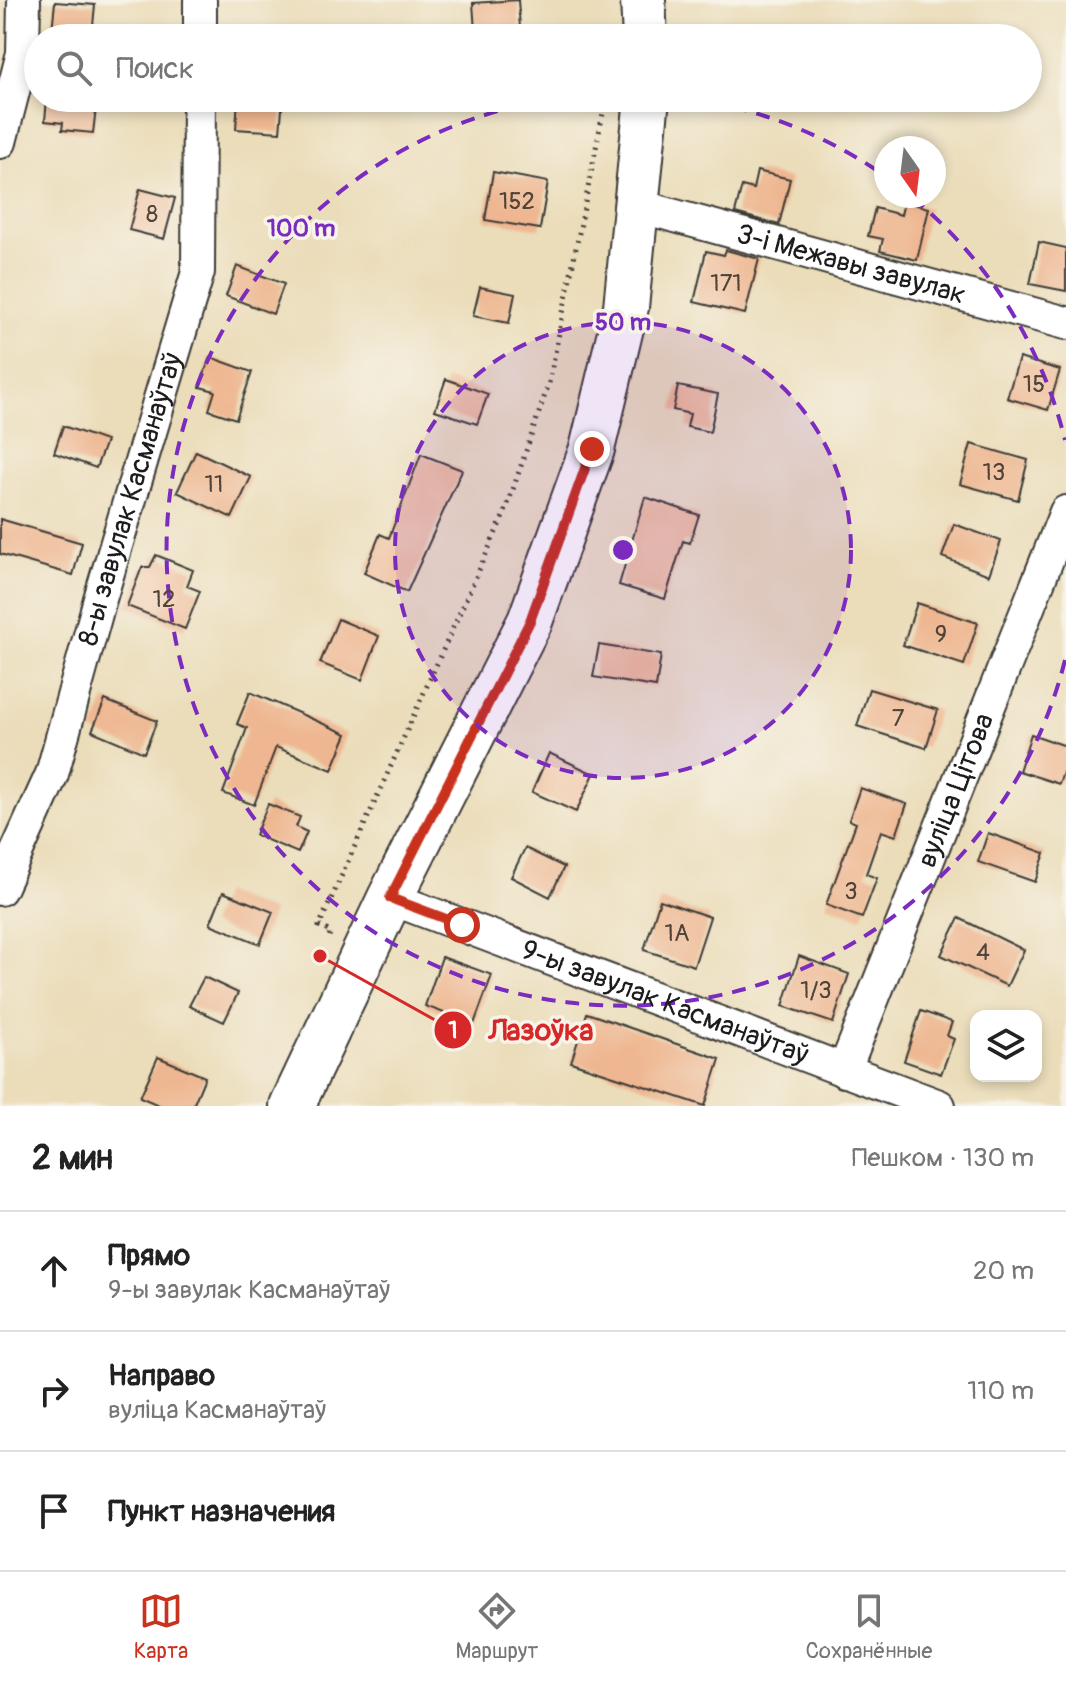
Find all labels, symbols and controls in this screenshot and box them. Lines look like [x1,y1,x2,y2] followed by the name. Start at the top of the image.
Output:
[24,24,1042,112] search box
[52,46,96,90] icon: search
[116,50,194,87] text: Поиск
[874,136,946,208] north arrow
[499,187,535,216] house number: 152
[146,200,158,229] house number: 8
[267,214,335,243] text: 100 m
[733,216,969,312] street label: 3-і Межавы завулак
[710,269,742,298] house number: 171
[595,308,651,337] text: 50 m
[71,349,190,649] street label: 8-ы завулак Касманаўтаў
[1023,370,1045,399] house number: 15
[574,431,610,467] route end
[983,458,1005,487] house number: 13
[205,470,223,499] house number: 11
[609,536,637,564] centre of rings
[153,585,175,614] house number: 12
[935,620,947,649] house number: 9
[892,704,905,733] house number: 7
[909,708,1002,872] street label: вуліца Цітова
[844,877,858,906] house number: 3
[444,907,480,943] route start
[665,919,689,948] house number: 1А
[517,932,813,1072] street label: 9-ы завулак Касманаўтаў
[976,938,990,967] house number: 4
[800,976,832,1005] house number: 1/3
[433,1003,609,1057] callout: Лазоўка
[970,1010,1042,1082] map controls
[970,1010,1042,1082] button: layers
[488,1012,593,1049] text: Лазоўка
[448,1016,458,1045] text: 1
[32,1137,113,1180] text: 2 мин
[852,1142,1034,1174] text: Пешком · 130 m
[108,1237,190,1274] text: Прямо
[32,1249,76,1293] icon: ahead
[973,1255,1034,1287] text: 20 m
[108,1274,390,1306] text: 9-ы завулак Касманаўтаў
[108,1357,215,1394] text: Направо
[32,1369,76,1413] icon: right
[967,1375,1034,1407] text: 110 m
[108,1394,326,1426] text: вуліца Касманаўтаў
[32,1489,76,1533] icon: arrive
[108,1493,335,1530] text: Пункт назначения
[134,1589,188,1665] tab: Карта
[455,1589,538,1665] tab: Маршрут
[806,1589,932,1665] tab: Сохранённые

